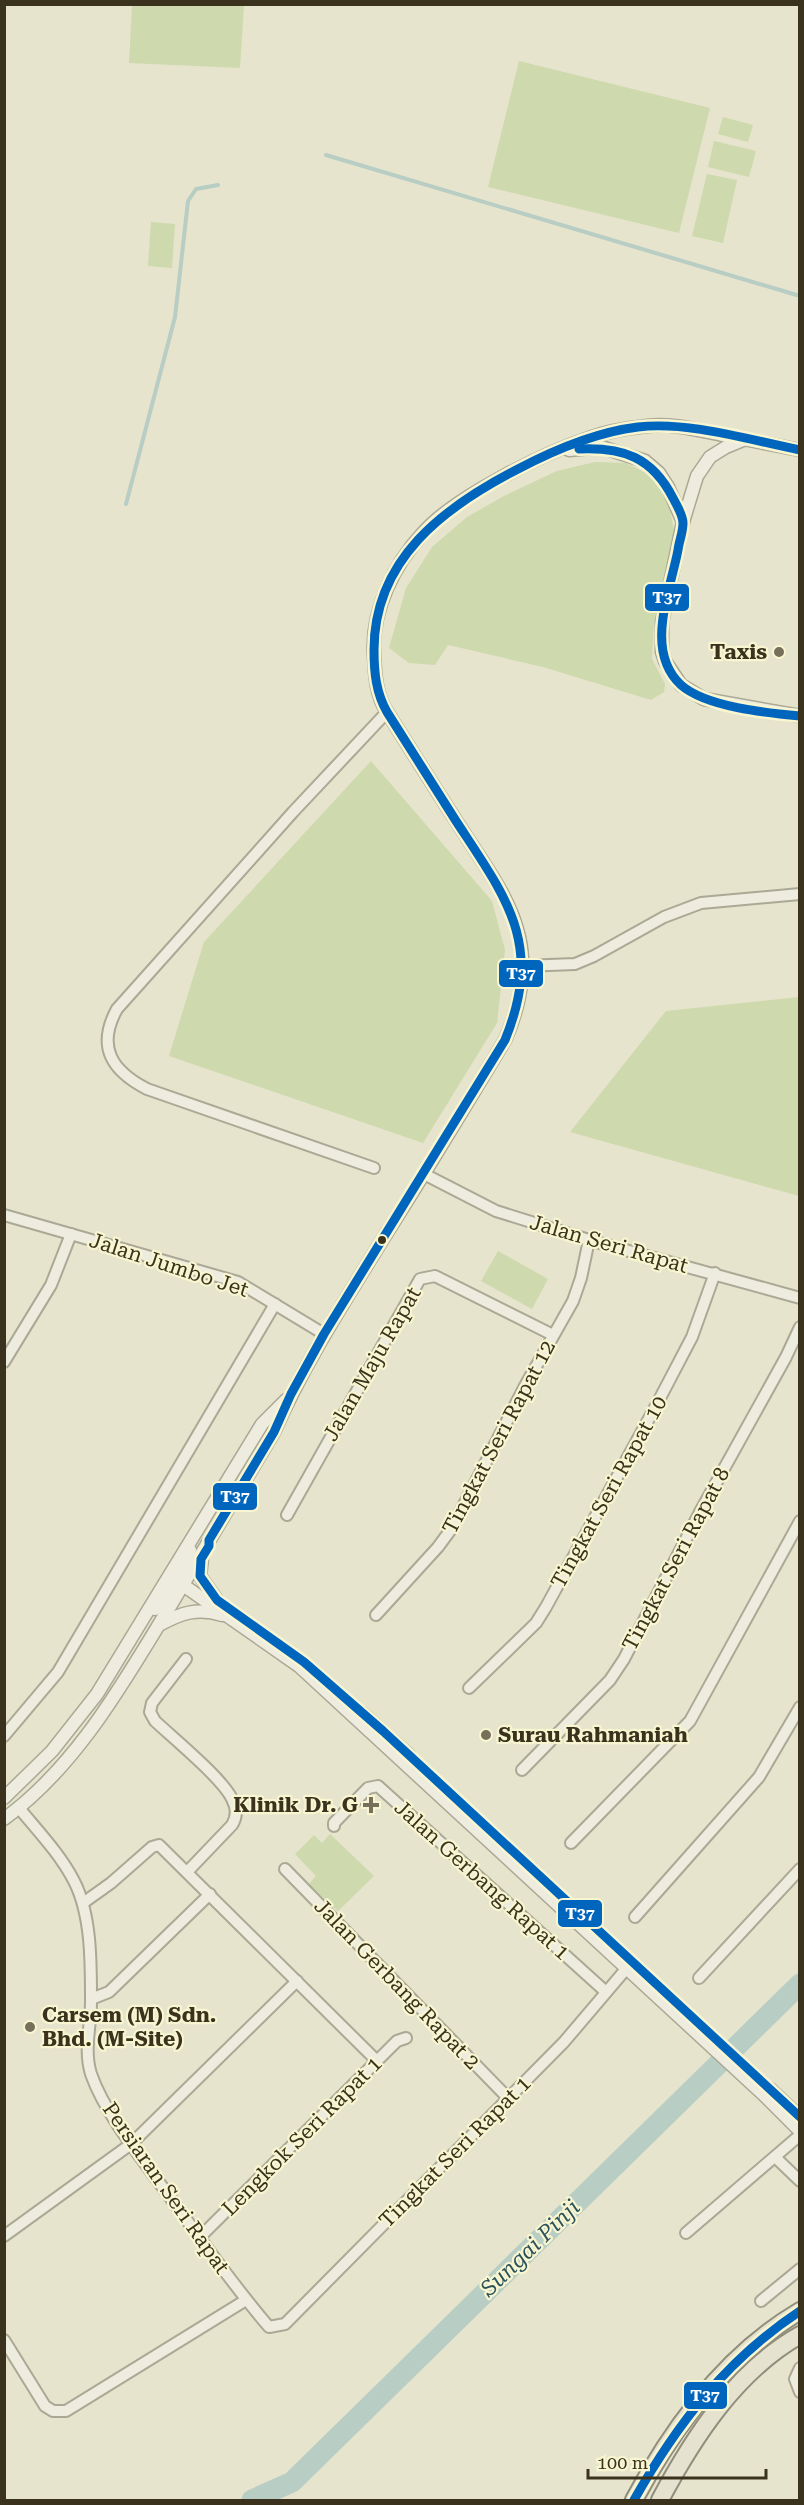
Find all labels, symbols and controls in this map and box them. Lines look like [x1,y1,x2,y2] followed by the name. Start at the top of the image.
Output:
[644,583,690,612] line badge: T37
[652,588,682,607] text: T37
[710,640,767,664] place label: Taxis
[772,645,786,659] marker: Taxis
[498,959,544,988] line badge: T37
[506,964,536,983] text: T37
[527,1210,691,1278] street label: Jalan Seri Rapat
[87,1228,252,1302] street label: Jalan Jumbo Jet
[376,1234,388,1246] unlabelled marker
[318,1283,426,1445] street label: Jalan Maju Rapat
[438,1336,560,1538] street label: Tingkat Seri Rapat 12
[546,1392,672,1592] street label: Tingkat Seri Rapat 10
[618,1463,734,1655] street label: Tingkat Seri Rapat 8
[212,1482,258,1511] line badge: T37
[220,1487,250,1506] text: T37
[498,1723,688,1747] place label: Surau Rahmaniah
[479,1728,493,1742] marker: Surau Rahmaniah
[233,1793,358,1817] place label: Klinik Dr. G
[390,1795,574,1965] street label: Jalan Gerbang Rapat 1
[362,1796,380,1814] marker: Klinik Dr. G
[309,1894,485,2074] street label: Jalan Gerbang Rapat 2
[557,1899,603,1928] line badge: T37
[565,1904,595,1923] text: T37
[42,2003,216,2051] place label: Carsem (M) Sdn. Bhd. (M-Site)
[23,2020,37,2034] marker: Carsem (M) Sdn. Bhd. (M-Site)
[217,2051,387,2221] street label: Lengkok Seri Rapat 1
[374,2071,536,2233] street label: Tingkat Seri Rapat 1
[98,2098,234,2278] street label: Persiaran Seri Rapat
[475,2195,585,2302] water label: Sungai Pinji
[683,2381,728,2410] line badge: T37
[690,2386,720,2405] text: T37
[588,2442,766,2480] scale bar
[597,2452,648,2473] text: 100 m

